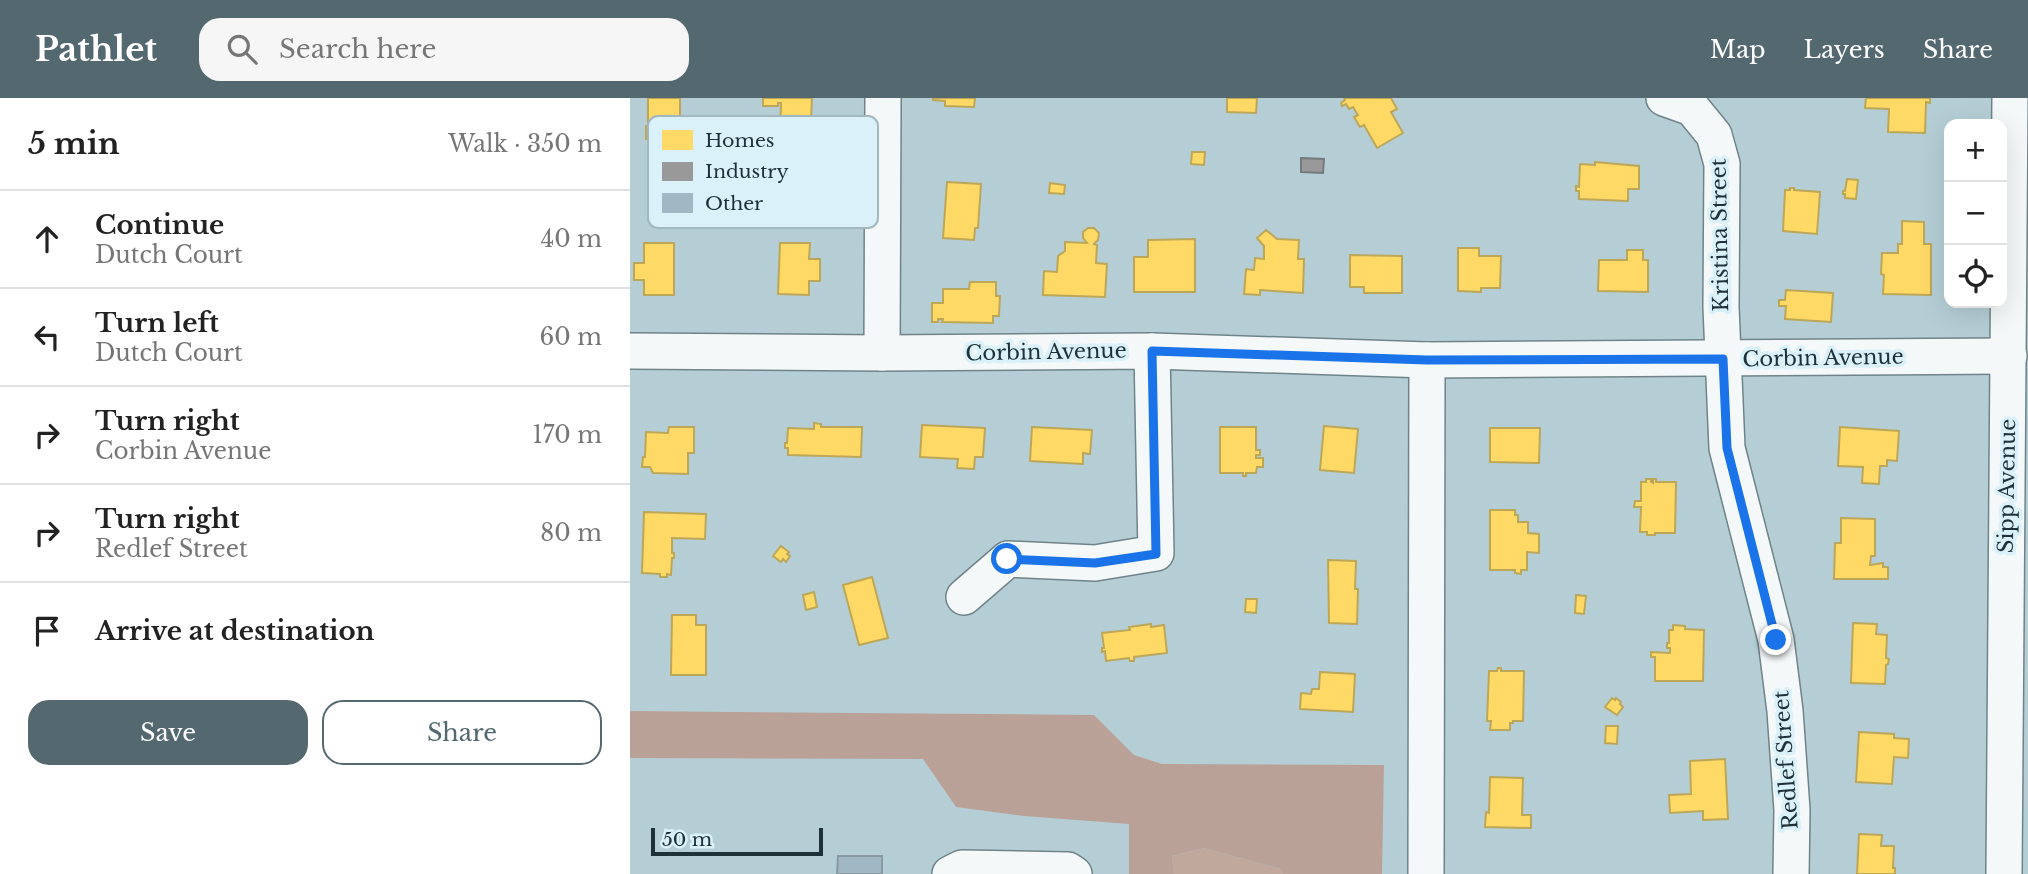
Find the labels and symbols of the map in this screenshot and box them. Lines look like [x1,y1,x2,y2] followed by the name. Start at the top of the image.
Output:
[648,116,878,228] legend
[705,129,774,152] text: Homes
[1706,158,1734,312] street label: Kristina Street
[705,160,789,183] text: Industry
[705,192,763,215] text: Other
[965,338,1127,366] street label: Corbin Avenue
[1742,344,1904,372] street label: Corbin Avenue
[1993,419,2021,553] street label: Sipp Avenue
[991,543,1022,574] route start
[1760,624,1791,655] route end
[1768,690,1804,830] street label: Redlef Street
[651,825,822,857] scale bar

